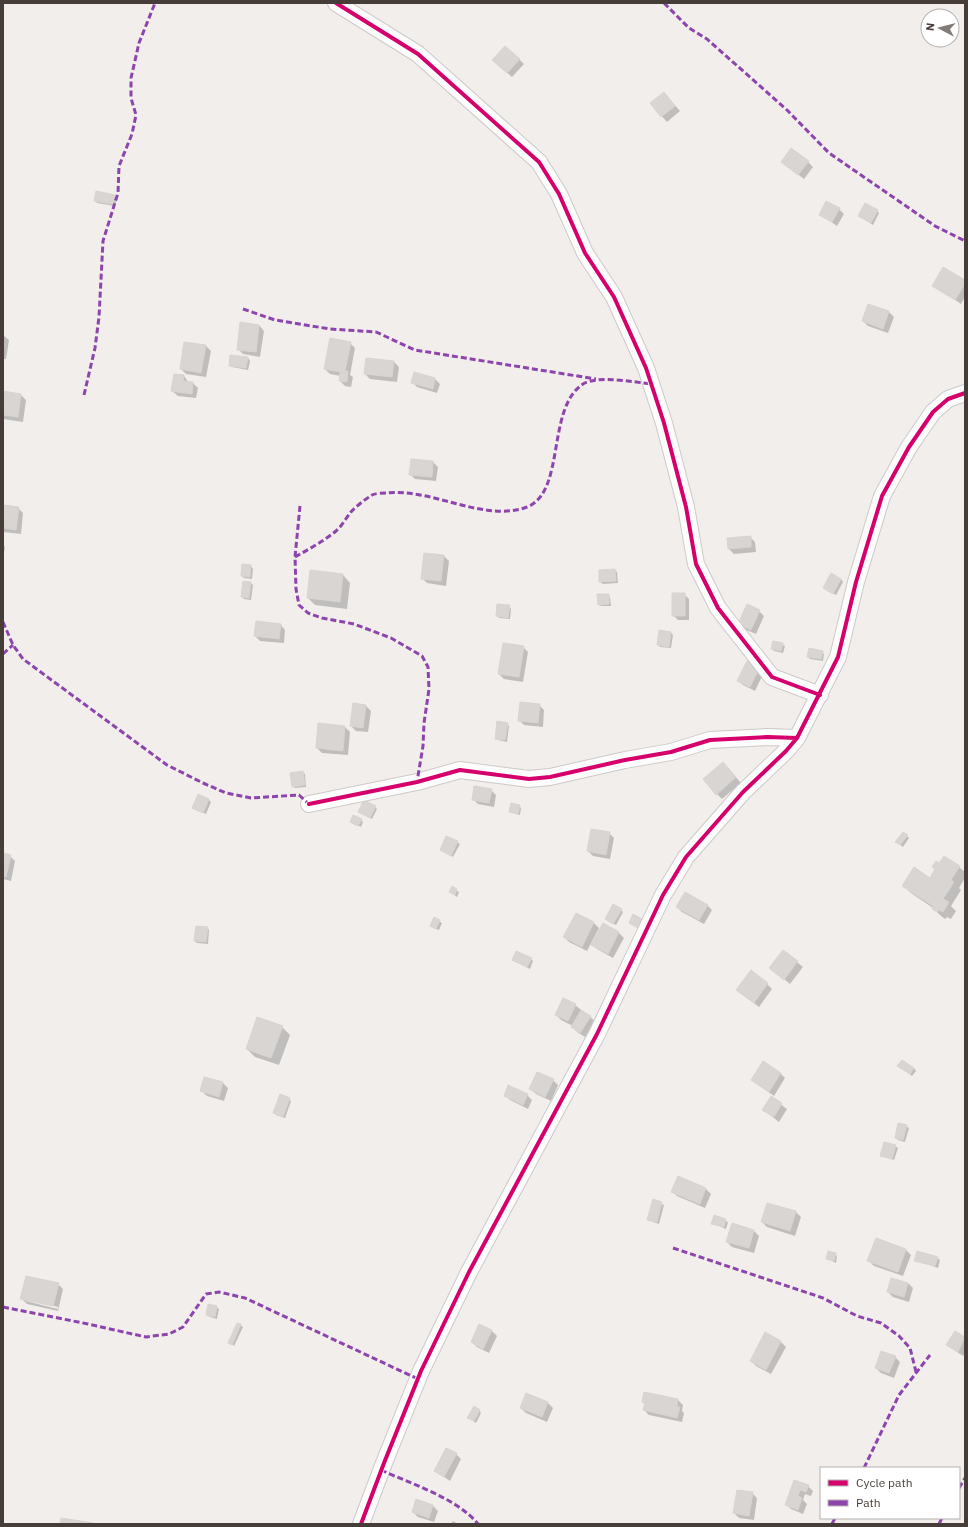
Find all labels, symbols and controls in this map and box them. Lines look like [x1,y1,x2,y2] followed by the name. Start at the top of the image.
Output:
[920,8,960,48] north arrow
[923,22,938,32] text: N
[820,1467,960,1519] legend
[856,1475,913,1490] text: Cycle path
[856,1495,881,1510] text: Path

